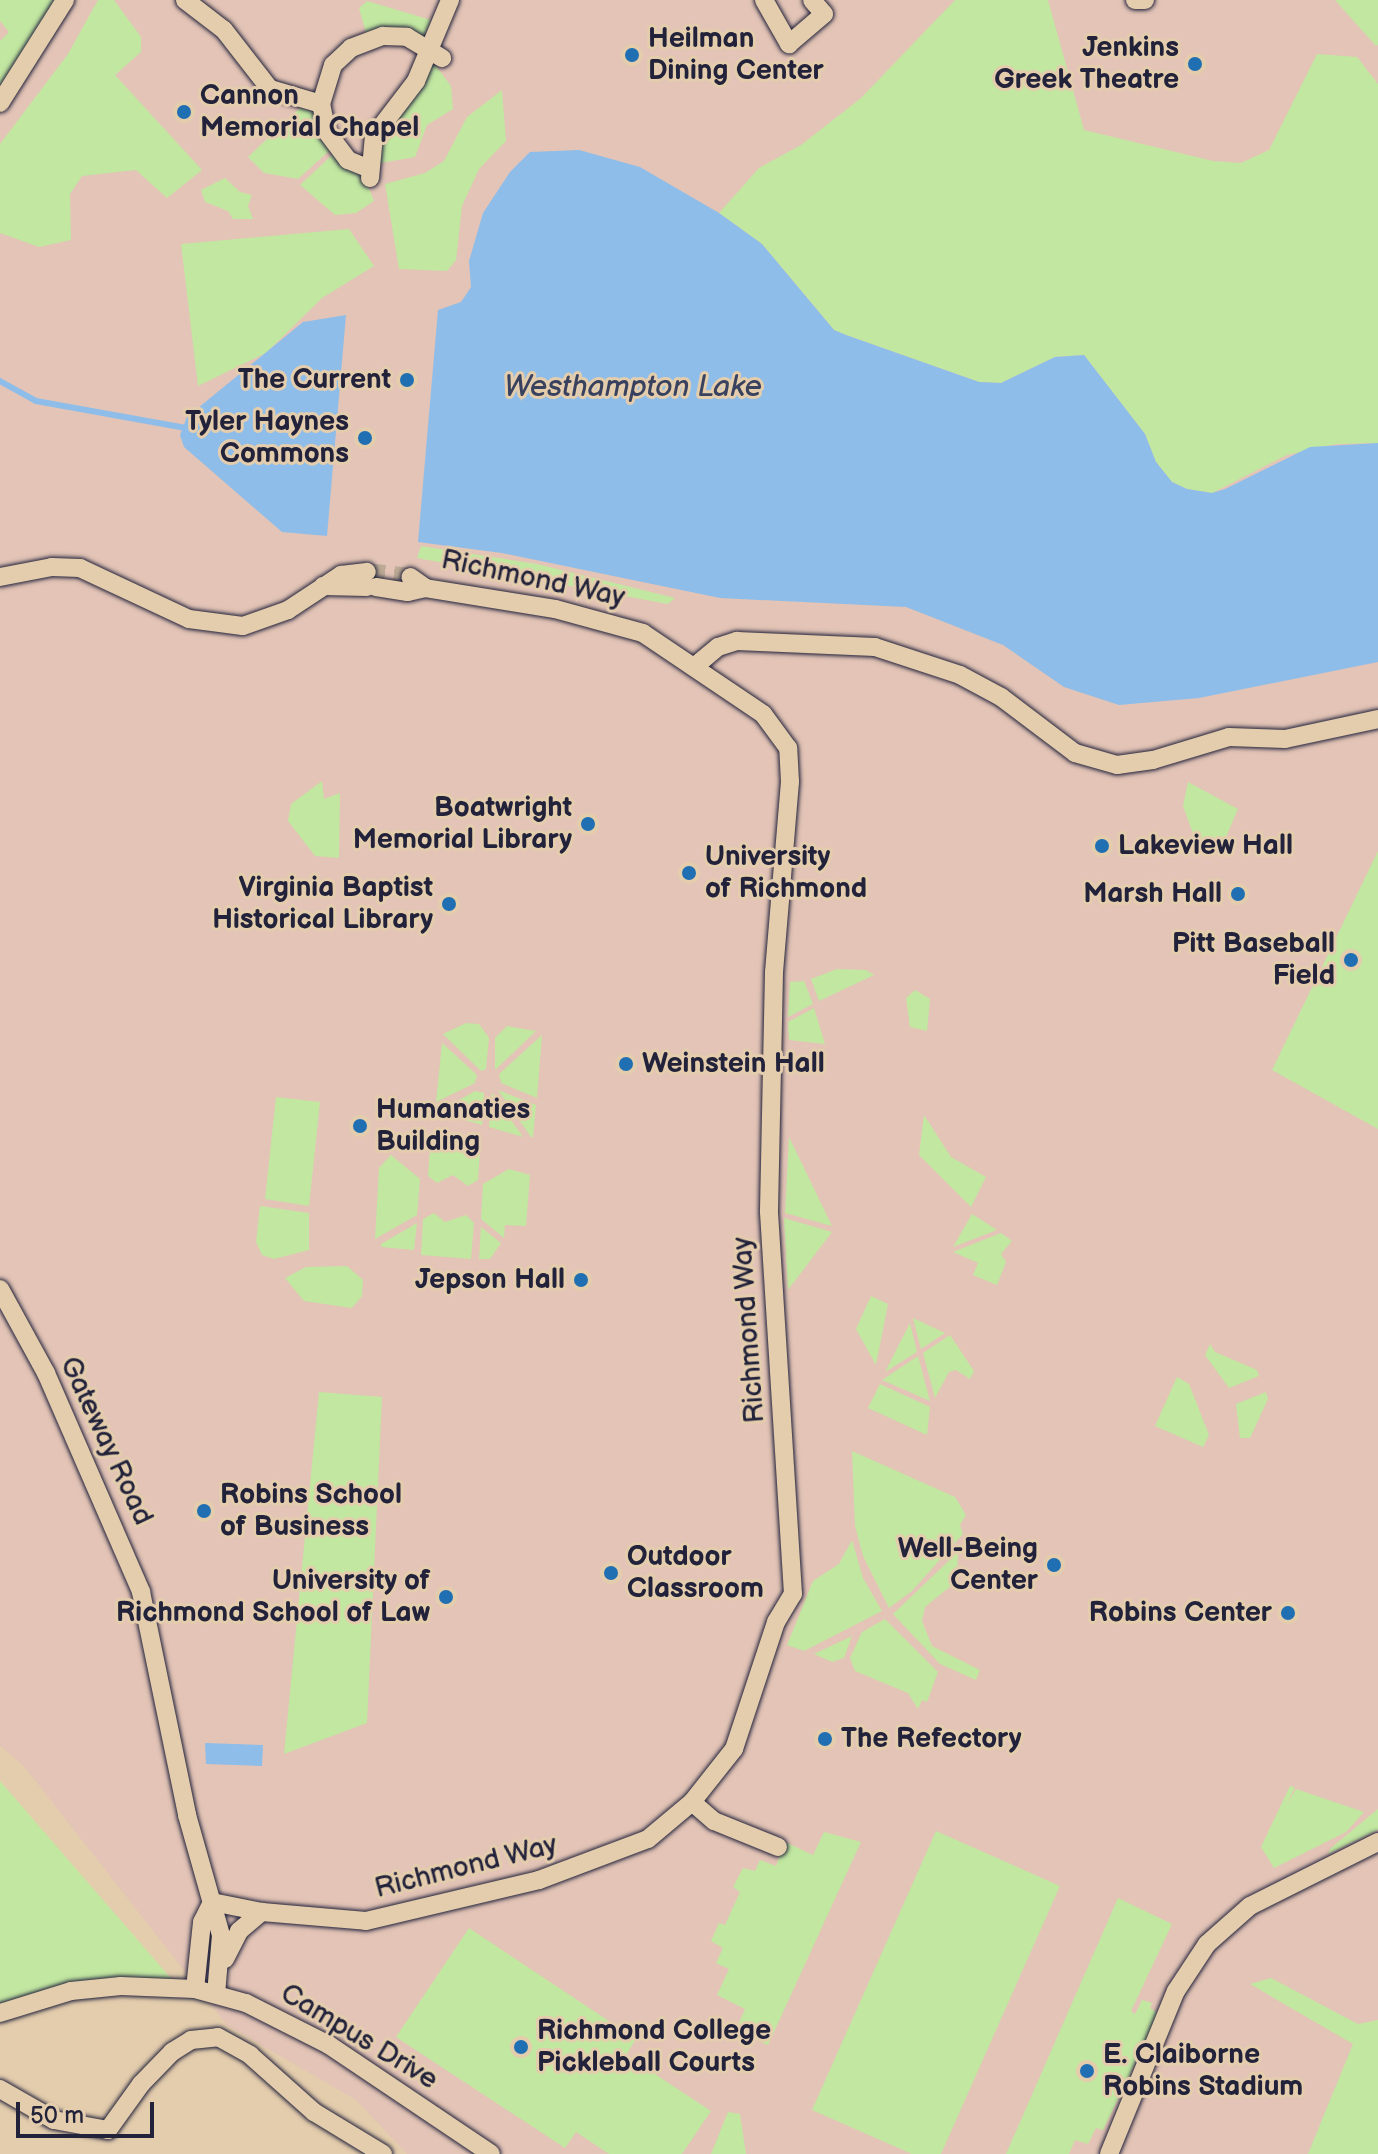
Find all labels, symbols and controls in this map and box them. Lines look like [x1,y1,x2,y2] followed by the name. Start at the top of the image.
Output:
[648,22,824,88] place label: Heilman Dining Center
[994,31,1179,97] place label: Jenkins Greek Theatre
[623,46,641,64] marker: Heilman Dining Center
[1186,55,1204,73] marker: Jenkins Greek Theatre
[200,79,419,145] place label: Cannon Memorial Chapel
[175,103,193,121] marker: Cannon Memorial Chapel
[238,363,391,397] place label: The Current
[504,369,762,405] water label: Westhampton Lake
[398,371,416,389] marker: The Current
[185,405,349,471] place label: Tyler Haynes Commons
[356,429,374,447] marker: Tyler Haynes Commons
[438,543,628,615] street label: Richmond Way
[353,791,572,857] place label: Boatwright Memorial Library
[579,815,597,833] marker: Boatwright Memorial Library
[1118,829,1293,863] place label: Lakeview Hall
[1093,837,1111,855] marker: Lakeview Hall
[705,840,867,906] place label: University of Richmond
[680,864,698,882] marker: University of Richmond
[212,871,433,937] place label: Virginia Baptist Historical Library
[1083,877,1222,911] place label: Marsh Hall
[1229,885,1247,903] marker: Marsh Hall
[440,895,458,913] marker: Virginia Baptist Historical Library
[1172,927,1335,993] place label: Pitt Baseball Field
[1342,951,1360,969] marker: Pitt Baseball Field
[642,1047,825,1081] place label: Weinstein Hall
[617,1055,635,1073] marker: Weinstein Hall
[376,1093,530,1159] place label: Humanaties Building
[351,1117,369,1135] marker: Humanaties Building
[726,1235,772,1425] street label: Richmond Way
[415,1263,565,1297] place label: Jepson Hall
[572,1271,590,1289] marker: Jepson Hall
[52,1351,160,1531] street label: Gateway Road
[220,1478,402,1544] place label: Robins School of Business
[195,1502,213,1520] marker: Robins School of Business
[898,1532,1038,1598] place label: Well-Being Center
[627,1540,764,1606] place label: Outdoor Classroom
[1045,1556,1063,1574] marker: Well-Being Center
[116,1564,430,1630] place label: University of Richmond School of Law
[602,1564,620,1582] marker: Outdoor Classroom
[437,1588,455,1606] marker: University of Richmond School of Law
[1089,1596,1272,1630] place label: Robins Center
[1279,1604,1297,1622] marker: Robins Center
[841,1722,1022,1756] place label: The Refectory
[816,1730,834,1748] marker: The Refectory
[371,1828,561,1906] street label: Richmond Way
[274,1977,444,2097] street label: Campus Drive
[537,2014,771,2080] place label: Richmond College Pickleball Courts
[512,2038,530,2056] marker: Richmond College Pickleball Courts
[1103,2038,1303,2104] place label: E. Claiborne Robins Stadium
[1078,2062,1096,2080] marker: E. Claiborne Robins Stadium
[20,2086,158,2136] scale bar
[30,2101,84,2130] text: 50 m

